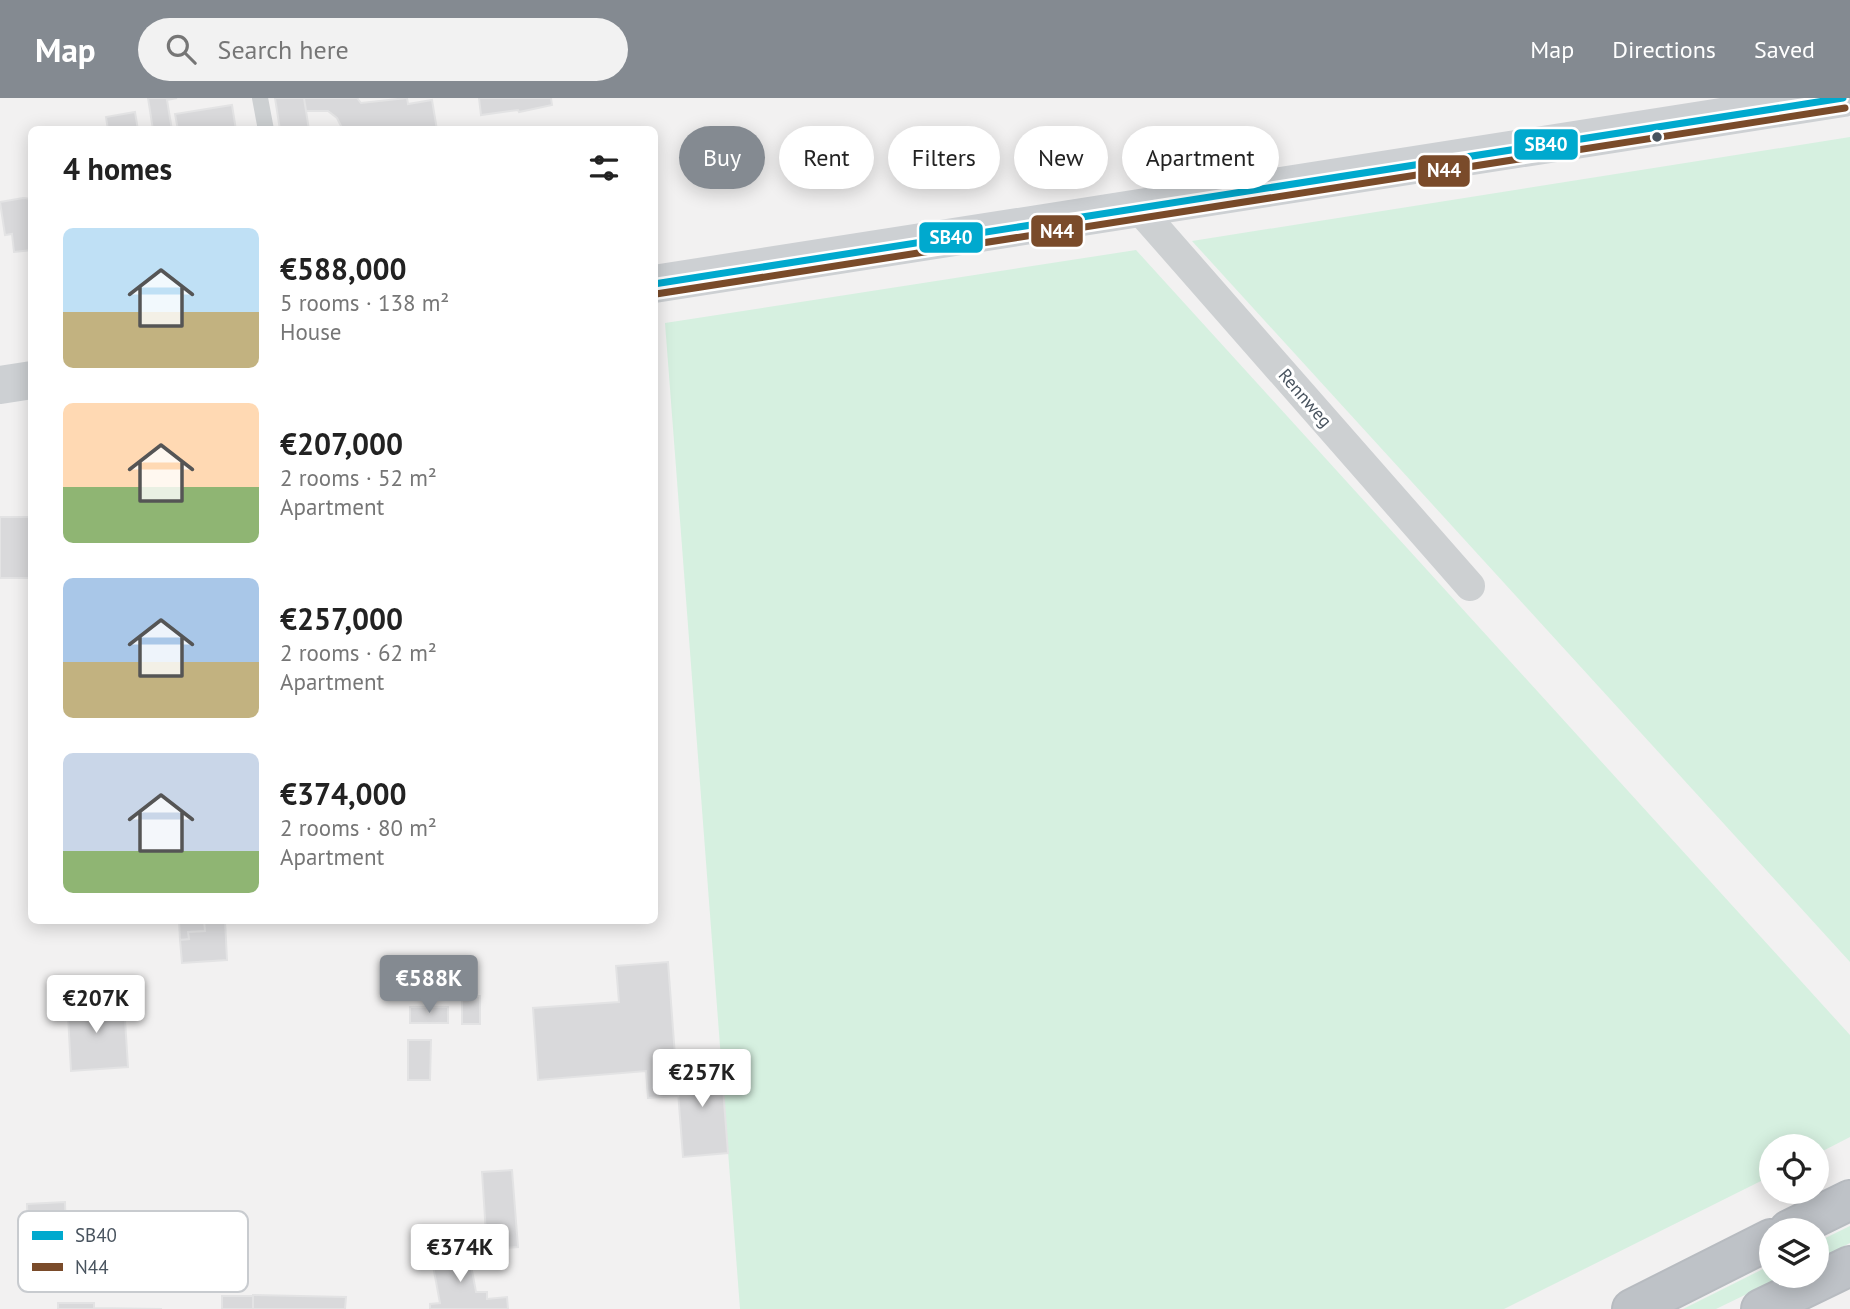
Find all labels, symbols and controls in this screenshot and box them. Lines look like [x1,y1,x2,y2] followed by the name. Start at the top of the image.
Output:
[138,18,628,81] search box
[35,28,96,71] text: Map
[162,30,200,68] icon: search
[218,33,349,66] text: Search here
[1530,34,1574,65] text: Map
[1612,34,1716,65] text: Directions
[1754,34,1815,65] text: Saved
[679,126,765,189] chip: Buy
[779,126,874,189] chip: Rent
[888,126,1000,189] chip: Filters
[1014,126,1108,189] chip: New
[1122,126,1279,189] chip: Apartment
[1513,128,1579,161] line badge: SB40
[1650,130,1664,144] unlabelled marker
[1525,132,1568,156] text: SB40
[63,149,172,188] text: 4 homes
[585,149,623,187] icon: filters
[1417,154,1471,188] line badge: N44
[1427,158,1461,182] text: N44
[1030,214,1084,248] line badge: N44
[1040,219,1074,243] text: N44
[918,221,984,254] line badge: SB40
[930,225,973,249] text: SB40
[280,249,407,288] text: €588,000
[119,256,203,340] icon: home
[280,288,449,317] text: 5 rooms · 138 m²
[280,317,342,346] text: House
[1274,364,1337,432] street label: Rennweg
[280,424,403,463] text: €207,000
[119,431,203,515] icon: home
[280,463,437,492] text: 2 rooms · 52 m²
[280,492,384,521] text: Apartment
[280,599,403,638] text: €257,000
[119,606,203,690] icon: home
[280,638,437,667] text: 2 rooms · 62 m²
[280,667,384,696] text: Apartment
[280,774,407,813] text: €374,000
[119,781,203,865] icon: home
[280,813,437,842] text: 2 rooms · 80 m²
[280,842,384,871] text: Apartment
[380,956,478,1015] pin: €588K
[396,963,462,992] text: €588K
[47,976,145,1035] pin: €207K
[63,983,129,1012] text: €207K
[653,1049,751,1109] pin: €257K
[669,1057,735,1086] text: €257K
[1759,1134,1829,1288] map controls
[1759,1134,1829,1204] button: locate
[18,1211,248,1292] legend
[1759,1218,1829,1288] button: layers
[75,1223,117,1247] text: SB40
[411,1224,509,1284] pin: €374K
[427,1232,493,1261] text: €374K
[75,1255,109,1279] text: N44

